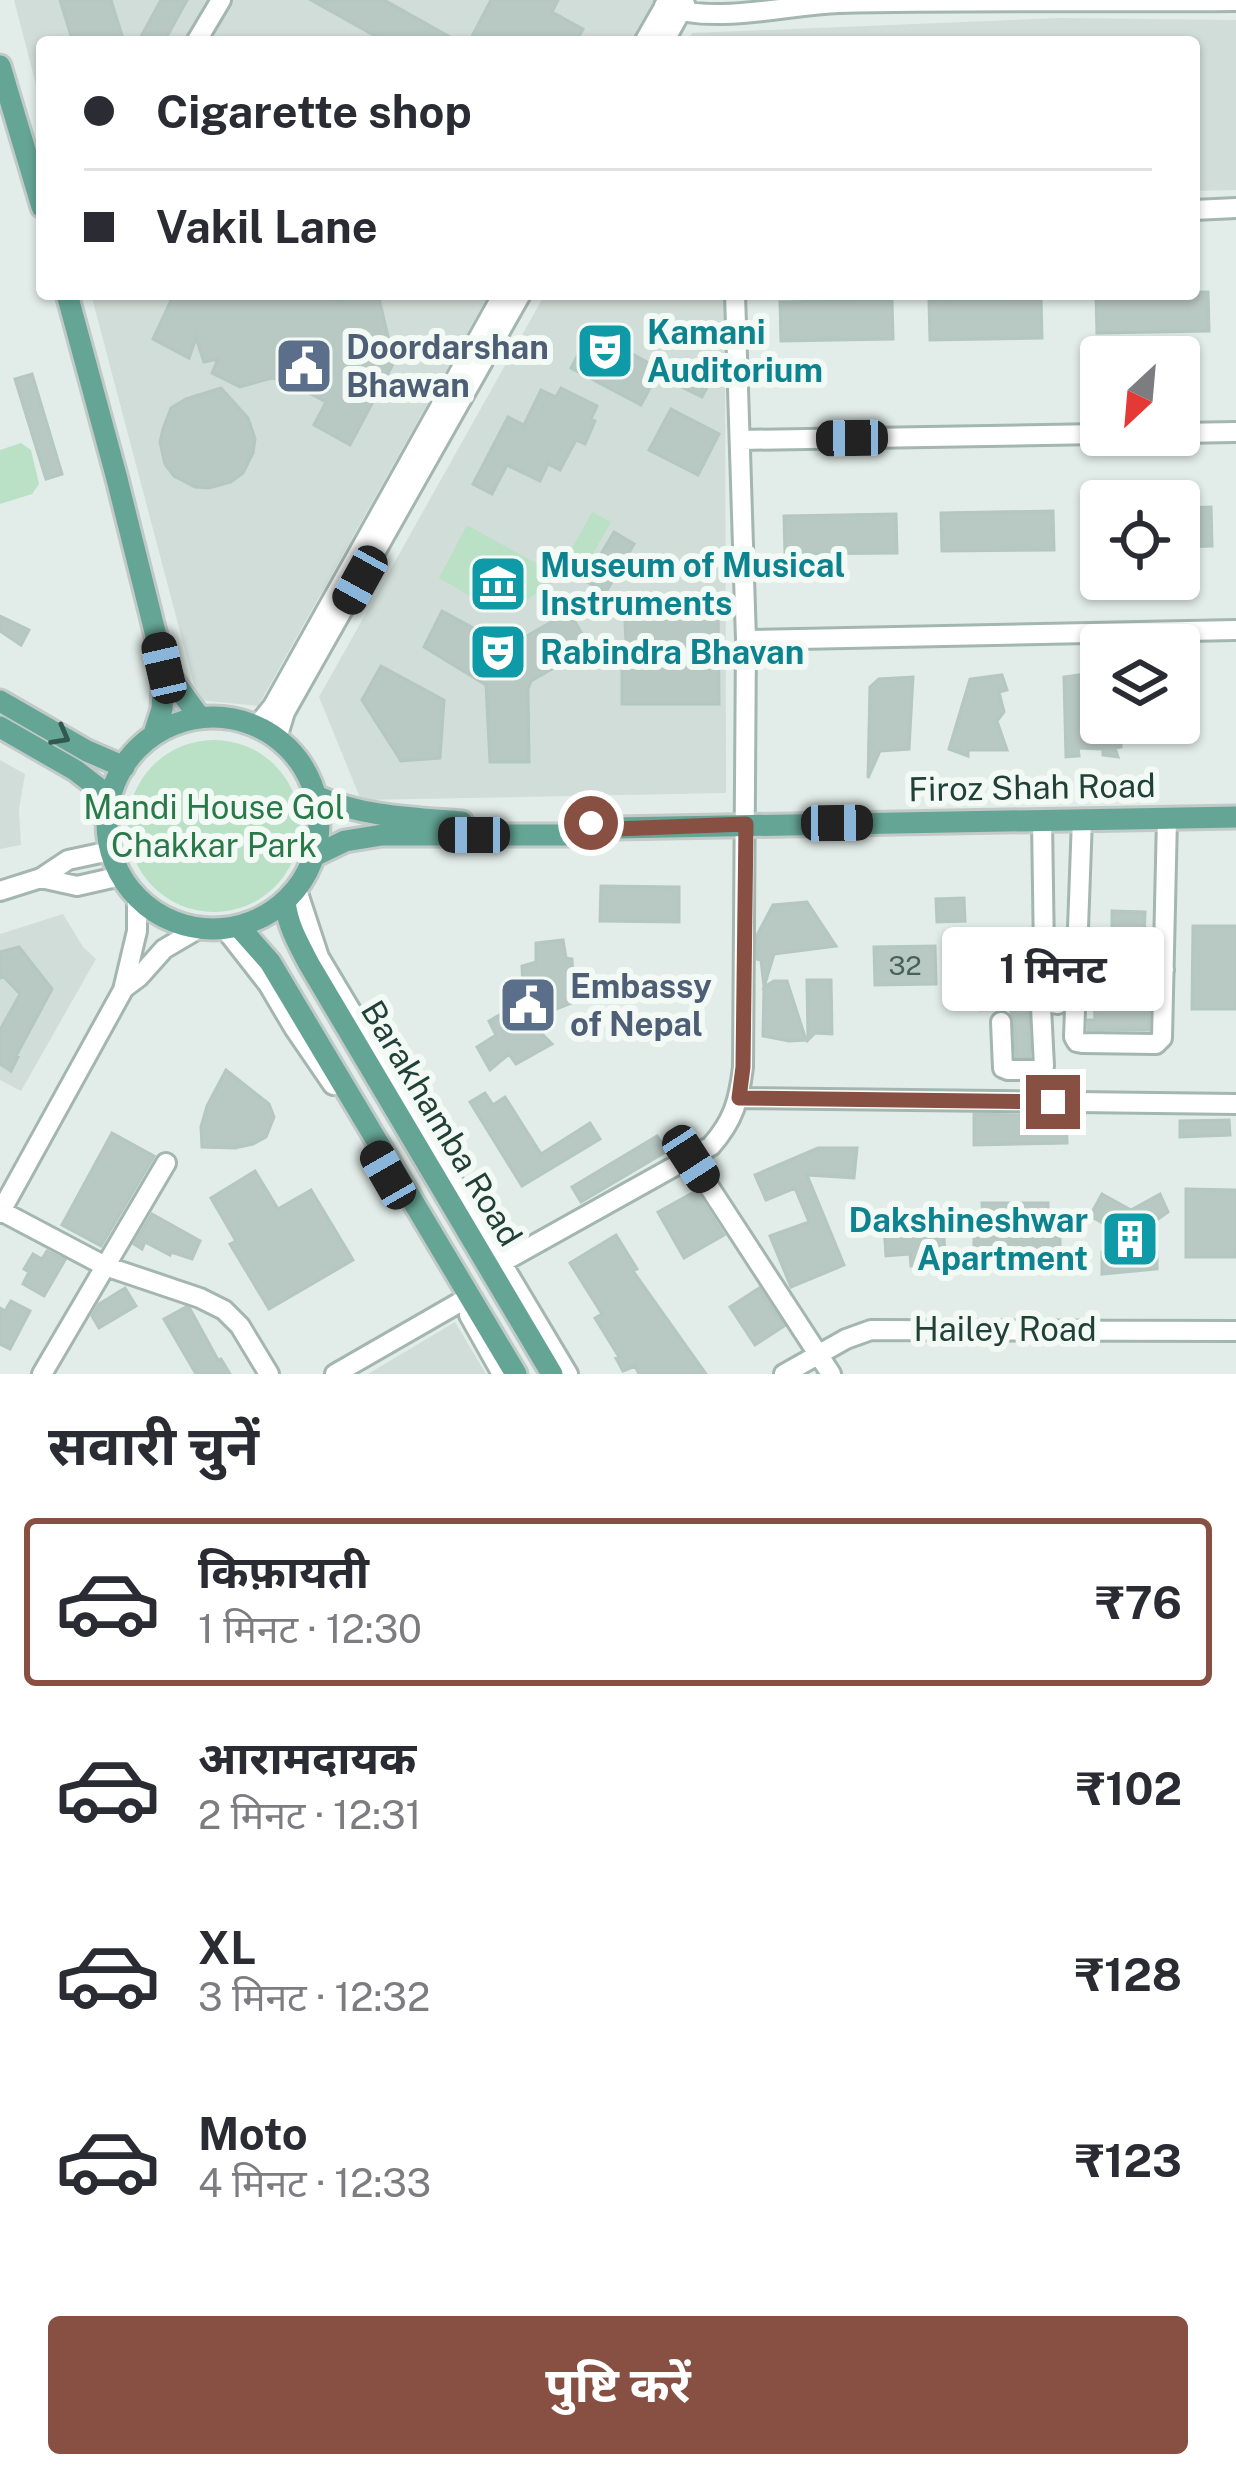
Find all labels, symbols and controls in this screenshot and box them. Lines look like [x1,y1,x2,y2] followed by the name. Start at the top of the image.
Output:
[156,85,472,138] text: Cigarette shop
[156,200,378,253] text: Vakil Lane
[647,313,823,389] place label: Kamani Auditorium
[574,320,636,382] theatre icon: Kamani Auditorium
[346,328,549,404] place label: Doordarshan Bhawan
[273,335,335,397] public building icon: Doordarshan Bhawan
[1080,336,1200,456] north arrow
[1080,336,1200,744] map controls
[816,419,888,457] car
[1080,480,1200,600] button: locate
[327,540,393,620] car
[540,546,845,622] place label: Museum of Musical Instruments
[467,553,529,615] museum icon: Museum of Musical Instruments
[467,621,529,683] theatre icon: Rabindra Bhavan
[1080,624,1200,744] button: layers
[138,629,190,707] car
[540,633,804,671] place label: Rabindra Bhavan
[48,722,70,745] one-way arrow
[908,766,1156,808] street label: Firoz Shah Road
[83,788,345,864] park label: Mandi House Gol Chakkar Park
[564,796,618,850] route start
[801,804,873,842] car
[438,817,510,853] car
[942,928,1164,1012] callout: 1 मिनट
[999,946,1107,992] text: 1 मिनट
[888,949,922,981] house number: 32
[570,967,712,1043] place label: Embassy of Nepal
[497,974,559,1036] public building icon: Embassy of Nepal
[354,994,530,1252] street label: Barakhamba Road
[1026,1075,1080,1129] route end
[656,1119,726,1199] car
[354,1135,422,1215] car
[849,1201,1088,1277] place label: Dakshineshwar Apartment
[1099,1208,1161,1270] building icon: Dakshineshwar Apartment
[913,1310,1097,1348] street label: Hailey Road
[48,1414,259,1477] text: सवारी चुनें
[198,1545,369,1598] text: किफ़ायती
[54,1548,162,1656] icon: car
[1096,1576,1182,1629] text: ₹76
[198,1606,422,1652] text: 1 मिनट · 12:30
[198,1731,416,1784] text: आरामदायक
[54,1734,162,1842] icon: car
[1076,1762,1182,1815] text: ₹102
[198,1792,421,1838] text: 2 मिनट · 12:31
[54,1920,162,2028] icon: car
[198,1921,256,1974] text: XL
[1075,1948,1182,2001] text: ₹128
[198,1974,430,2020] text: 3 मिनट · 12:32
[54,2106,162,2214] icon: car
[198,2107,308,2160] text: Moto
[1075,2134,1182,2187] text: ₹123
[198,2160,431,2206] text: 4 मिनट · 12:33
[48,2316,1188,2454] button: पुष्टि करें

